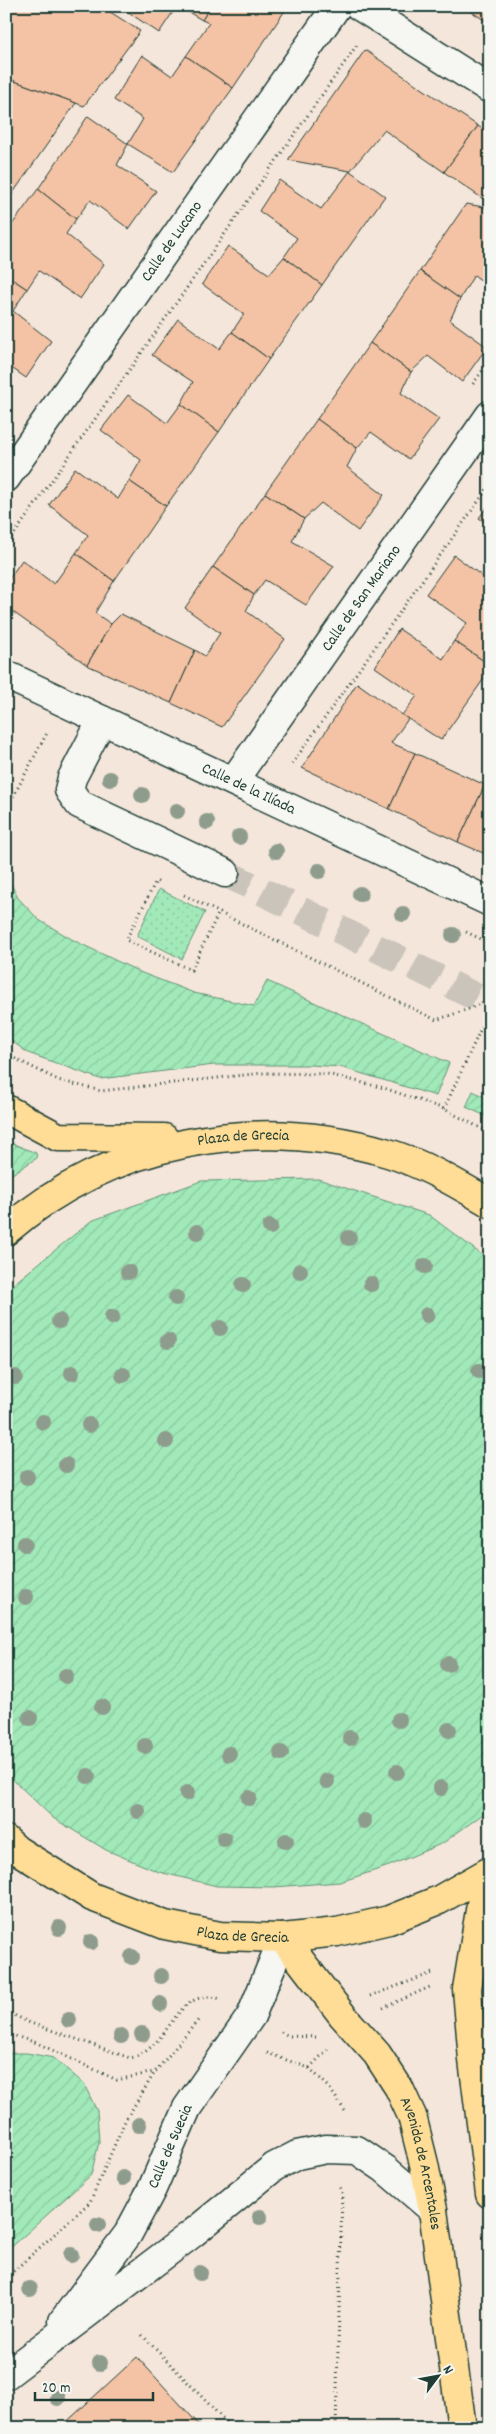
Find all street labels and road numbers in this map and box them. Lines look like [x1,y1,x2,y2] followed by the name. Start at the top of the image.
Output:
[136,196,208,286] street label: Calle de Lucano
[316,540,407,656] street label: Calle de San Mariano
[198,757,300,821] street label: Calle de la Ilíada
[196,1124,290,1153] street label: Plaza de Grecia
[195,1920,290,1950] street label: Plaza de Grecia
[393,2093,447,2232] street label: Avenida de Arcentales
[142,2100,199,2192] street label: Calle de Suecia

